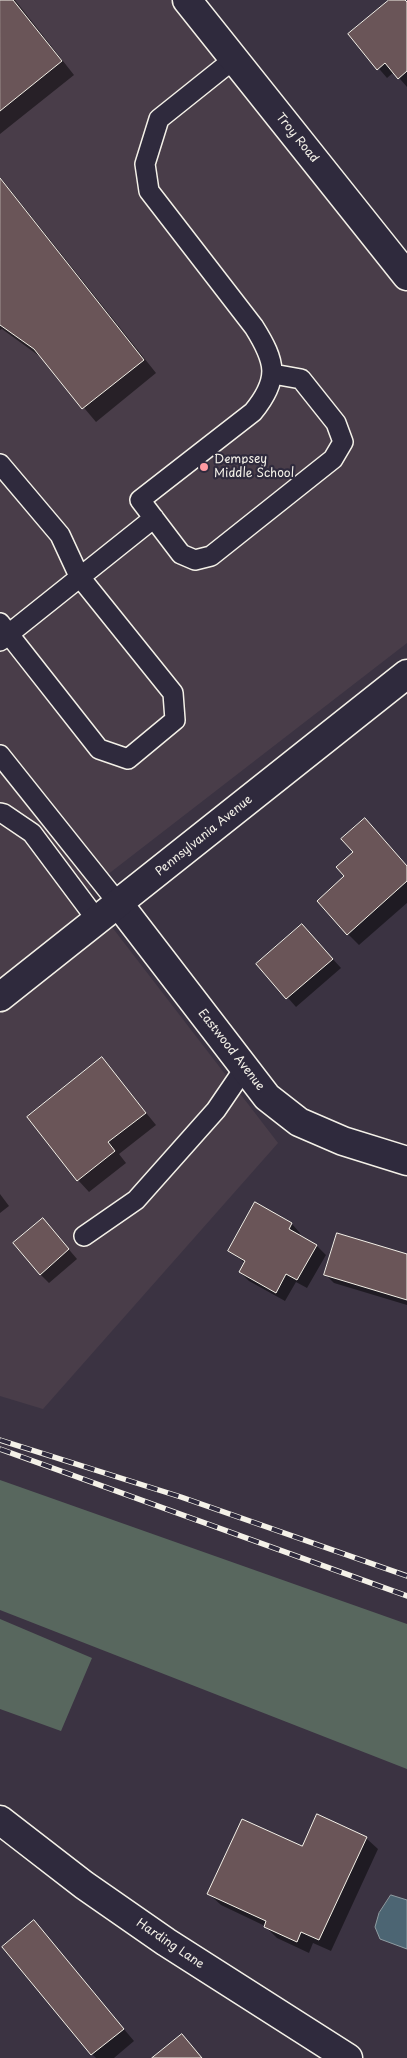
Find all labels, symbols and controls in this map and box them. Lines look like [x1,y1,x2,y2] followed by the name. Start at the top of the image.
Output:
[273,110,321,166] street label: Troy Road
[214,453,294,481] place label: Dempsey Middle School
[198,461,210,473] marker: Dempsey Middle School
[153,793,255,879] street label: Pennsylvania Avenue
[195,1006,267,1094] street label: Eastwood Avenue
[133,1916,207,1972] street label: Harding Lane

